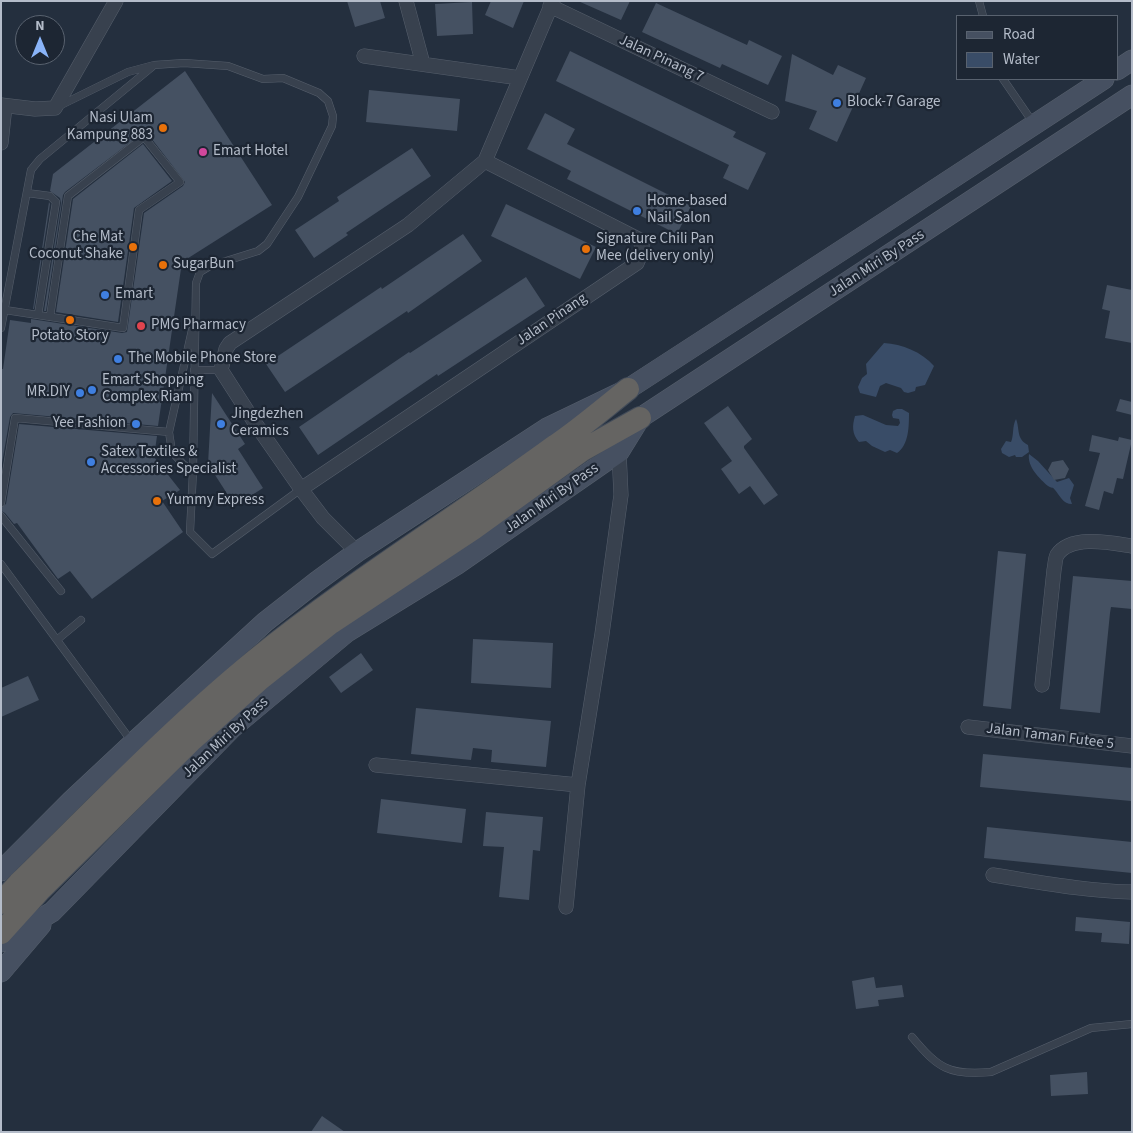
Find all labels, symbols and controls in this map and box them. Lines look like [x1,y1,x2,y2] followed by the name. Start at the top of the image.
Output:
[15,15,65,65] north arrow
[956,15,1118,80] legend
[35,16,45,36] text: N
[1003,24,1035,45] text: Road
[616,32,706,86] street label: Jalan Pinang 7
[1003,49,1039,70] text: Water
[847,94,941,112] place label: Block-7 Garage
[831,97,843,109] marker: Block-7 Garage
[67,110,153,145] place label: Nasi Ulam Kampung 883
[157,122,169,134] marker: Nasi Ulam Kampung 883
[213,143,288,161] place label: Emart Hotel
[197,146,209,158] marker: Emart Hotel
[647,193,727,228] place label: Home-based Nail Salon
[631,205,643,217] marker: Home-based Nail Salon
[826,226,928,302] street label: Jalan Miri By Pass
[29,229,123,264] place label: Che Mat Coconut Shake
[596,231,714,266] place label: Signature Chili Pan Mee (delivery only)
[127,241,139,253] marker: Che Mat Coconut Shake
[580,243,592,255] marker: Signature Chili Pan Mee (delivery only)
[173,256,234,274] place label: SugarBun
[157,259,169,271] marker: SugarBun
[115,286,153,304] place label: Emart
[99,289,111,301] marker: Emart
[513,290,591,350] street label: Jalan Pinang
[64,314,76,326] marker: Potato Story
[151,317,246,335] place label: PMG Pharmacy
[135,320,147,332] marker: PMG Pharmacy
[31,328,109,346] place label: Potato Story
[128,350,276,368] place label: The Mobile Phone Store
[112,353,124,365] marker: The Mobile Phone Store
[102,372,204,407] place label: Emart Shopping Complex Riam
[27,384,70,402] place label: MR.DIY
[86,384,98,396] marker: Emart Shopping Complex Riam
[74,387,86,399] marker: MR.DIY
[231,406,303,441] place label: Jingdezhen Ceramics
[53,415,126,433] place label: Yee Fashion
[130,418,142,430] marker: Yee Fashion
[215,418,227,430] marker: Jingdezhen Ceramics
[101,444,236,479] place label: Satex Textiles & Accessories Specialist
[85,456,97,468] marker: Satex Textiles & Accessories Specialist
[502,460,602,538] street label: Jalan Miri By Pass
[167,492,264,510] place label: Yummy Express
[151,495,163,507] marker: Yummy Express
[179,694,273,782] street label: Jalan Miri By Pass
[985,720,1115,754] street label: Jalan Taman Futee 5

